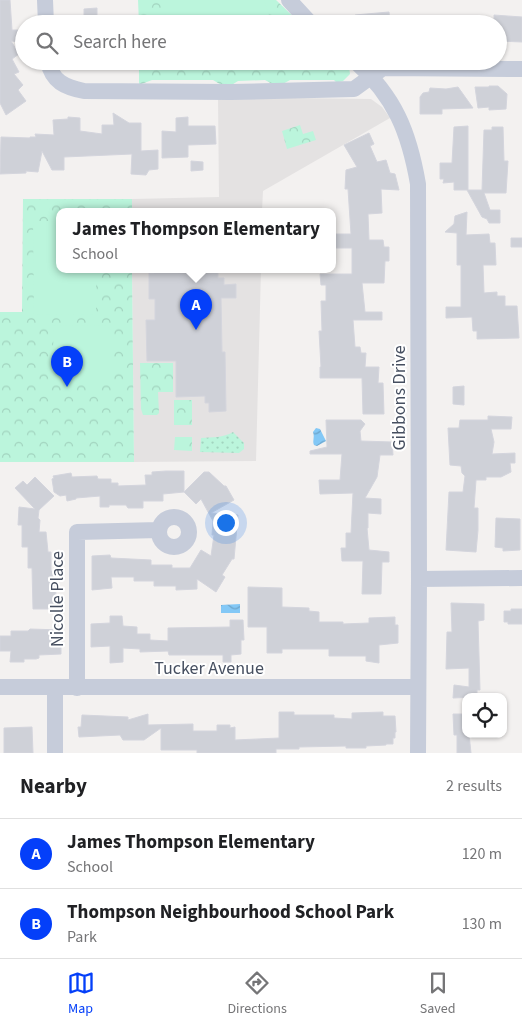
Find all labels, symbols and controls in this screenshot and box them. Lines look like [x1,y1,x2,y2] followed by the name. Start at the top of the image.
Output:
[15,15,507,70] search box
[33,29,61,57] icon: search
[73,29,167,56] text: Search here
[56,208,336,273] popup
[72,216,320,243] text: James Thompson Elementary
[72,243,118,265] text: School
[180,289,212,330] pin: A
[387,345,412,451] street label: Gibbons Drive
[51,346,83,387] pin: B
[213,510,239,536] your location
[45,551,70,647] street label: Nicolle Place
[154,656,264,681] street label: Tucker Avenue
[462,693,507,738] map controls
[462,693,507,738] button: locate
[20,771,87,801] text: Nearby
[446,775,502,797] text: 2 results
[67,829,315,856] text: James Thompson Elementary
[31,843,41,865] text: A
[462,843,502,865] text: 120 m
[67,856,113,878] text: School
[67,899,394,926] text: Thompson Neighbourhood School Park
[31,913,41,935] text: B
[462,913,502,935] text: 130 m
[67,926,97,948] text: Park
[67,969,95,1019] tab: Map
[228,969,287,1019] tab: Directions
[420,969,455,1019] tab: Saved

